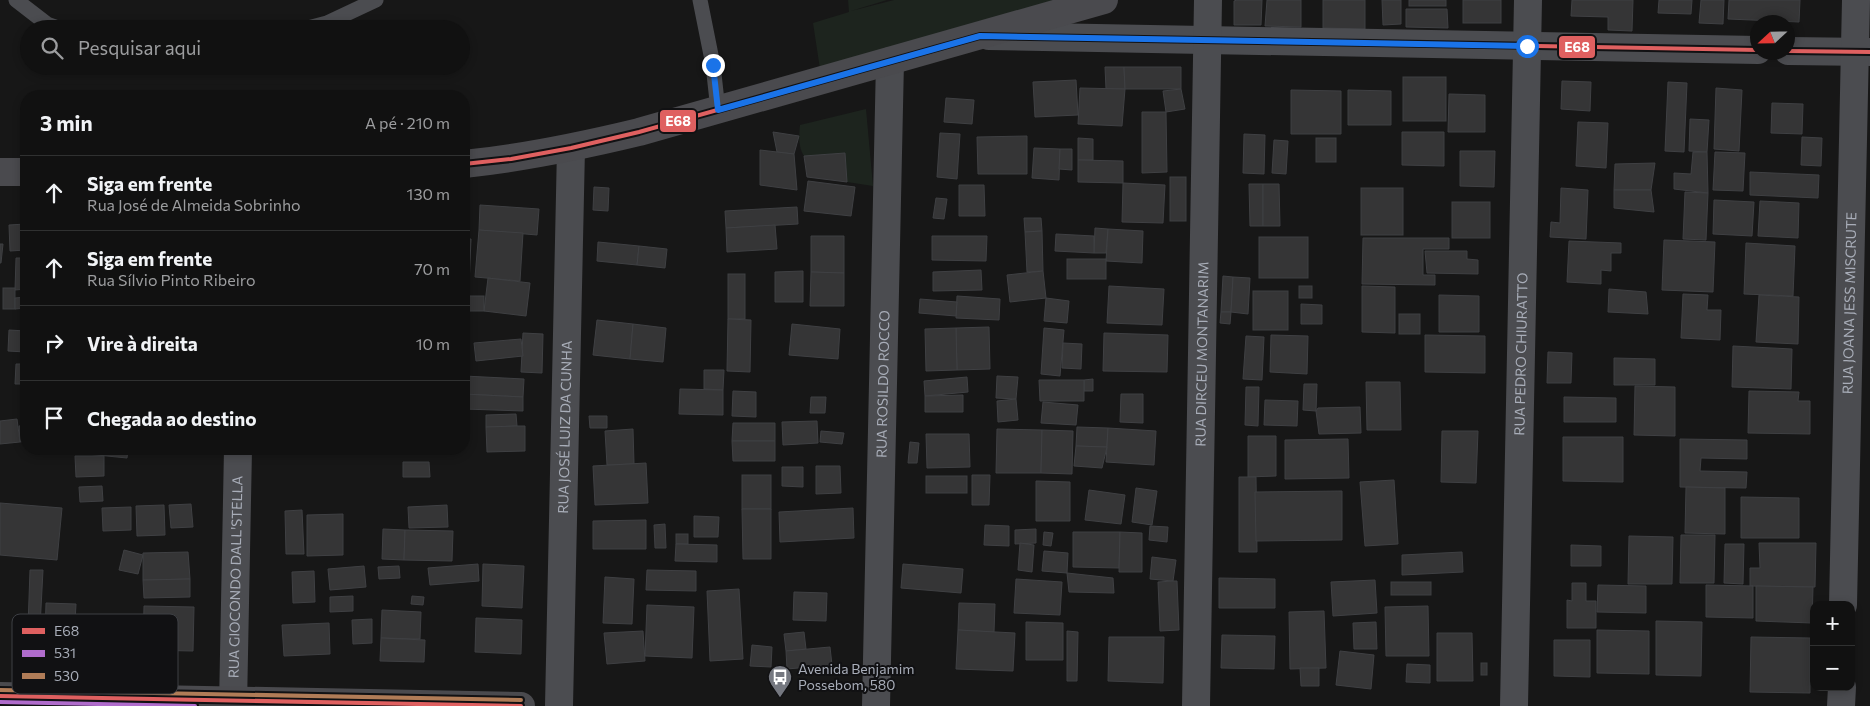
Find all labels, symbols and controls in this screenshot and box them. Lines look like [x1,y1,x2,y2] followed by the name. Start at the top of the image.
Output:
[1750,15,1795,60] north arrow
[20,20,470,75] search box
[38,34,66,62] icon: search
[1516,35,1539,58] route start
[1558,35,1596,59] line badge: E68
[78,36,201,59] text: Pesquisar aqui
[1564,38,1590,55] text: E68
[702,54,725,77] route end
[659,109,697,133] line badge: E68
[40,110,93,135] text: 3 min
[665,112,691,129] text: E68
[365,113,450,132] text: A pé · 210 m
[87,172,212,195] text: Siga em frente
[40,179,68,207] icon: ahead
[407,184,450,203] text: 130 m
[87,195,301,214] text: Rua José de Almeida Sobrinho
[1839,212,1859,394] street label: RUA JOANA JESS MISCRUTE
[87,247,212,270] text: Siga em frente
[40,254,68,282] icon: ahead
[414,259,450,278] text: 70 m
[1191,261,1212,447] street label: RUA DIRCEU MONTANARIM
[87,270,255,289] text: Rua Sílvio Pinto Ribeiro
[1510,272,1531,436] street label: RUA PEDRO CHIURATTO
[872,310,893,458] street label: RUA ROSILDO ROCCO
[40,329,68,357] icon: right
[87,332,198,355] text: Vire à direita
[416,334,450,353] text: 10 m
[554,340,575,514] street label: RUA JOSÉ LUIZ DA CUNHA
[40,404,68,432] icon: arrive
[87,407,257,430] text: Chegada ao destino
[225,475,245,678] street label: RUA GIOCONDO DALL'STELLA
[1810,601,1855,691] map controls
[1810,601,1855,646] button: +
[12,614,178,694] legend
[54,622,79,639] text: E68
[54,644,76,661] text: 531
[1810,646,1855,691] button: −
[798,660,915,693] place label: Avenida Benjamim Possebom, 580
[767,664,793,698] bus stop icon: Avenida Benjamim Possebom, 580
[54,667,79,684] text: 530

